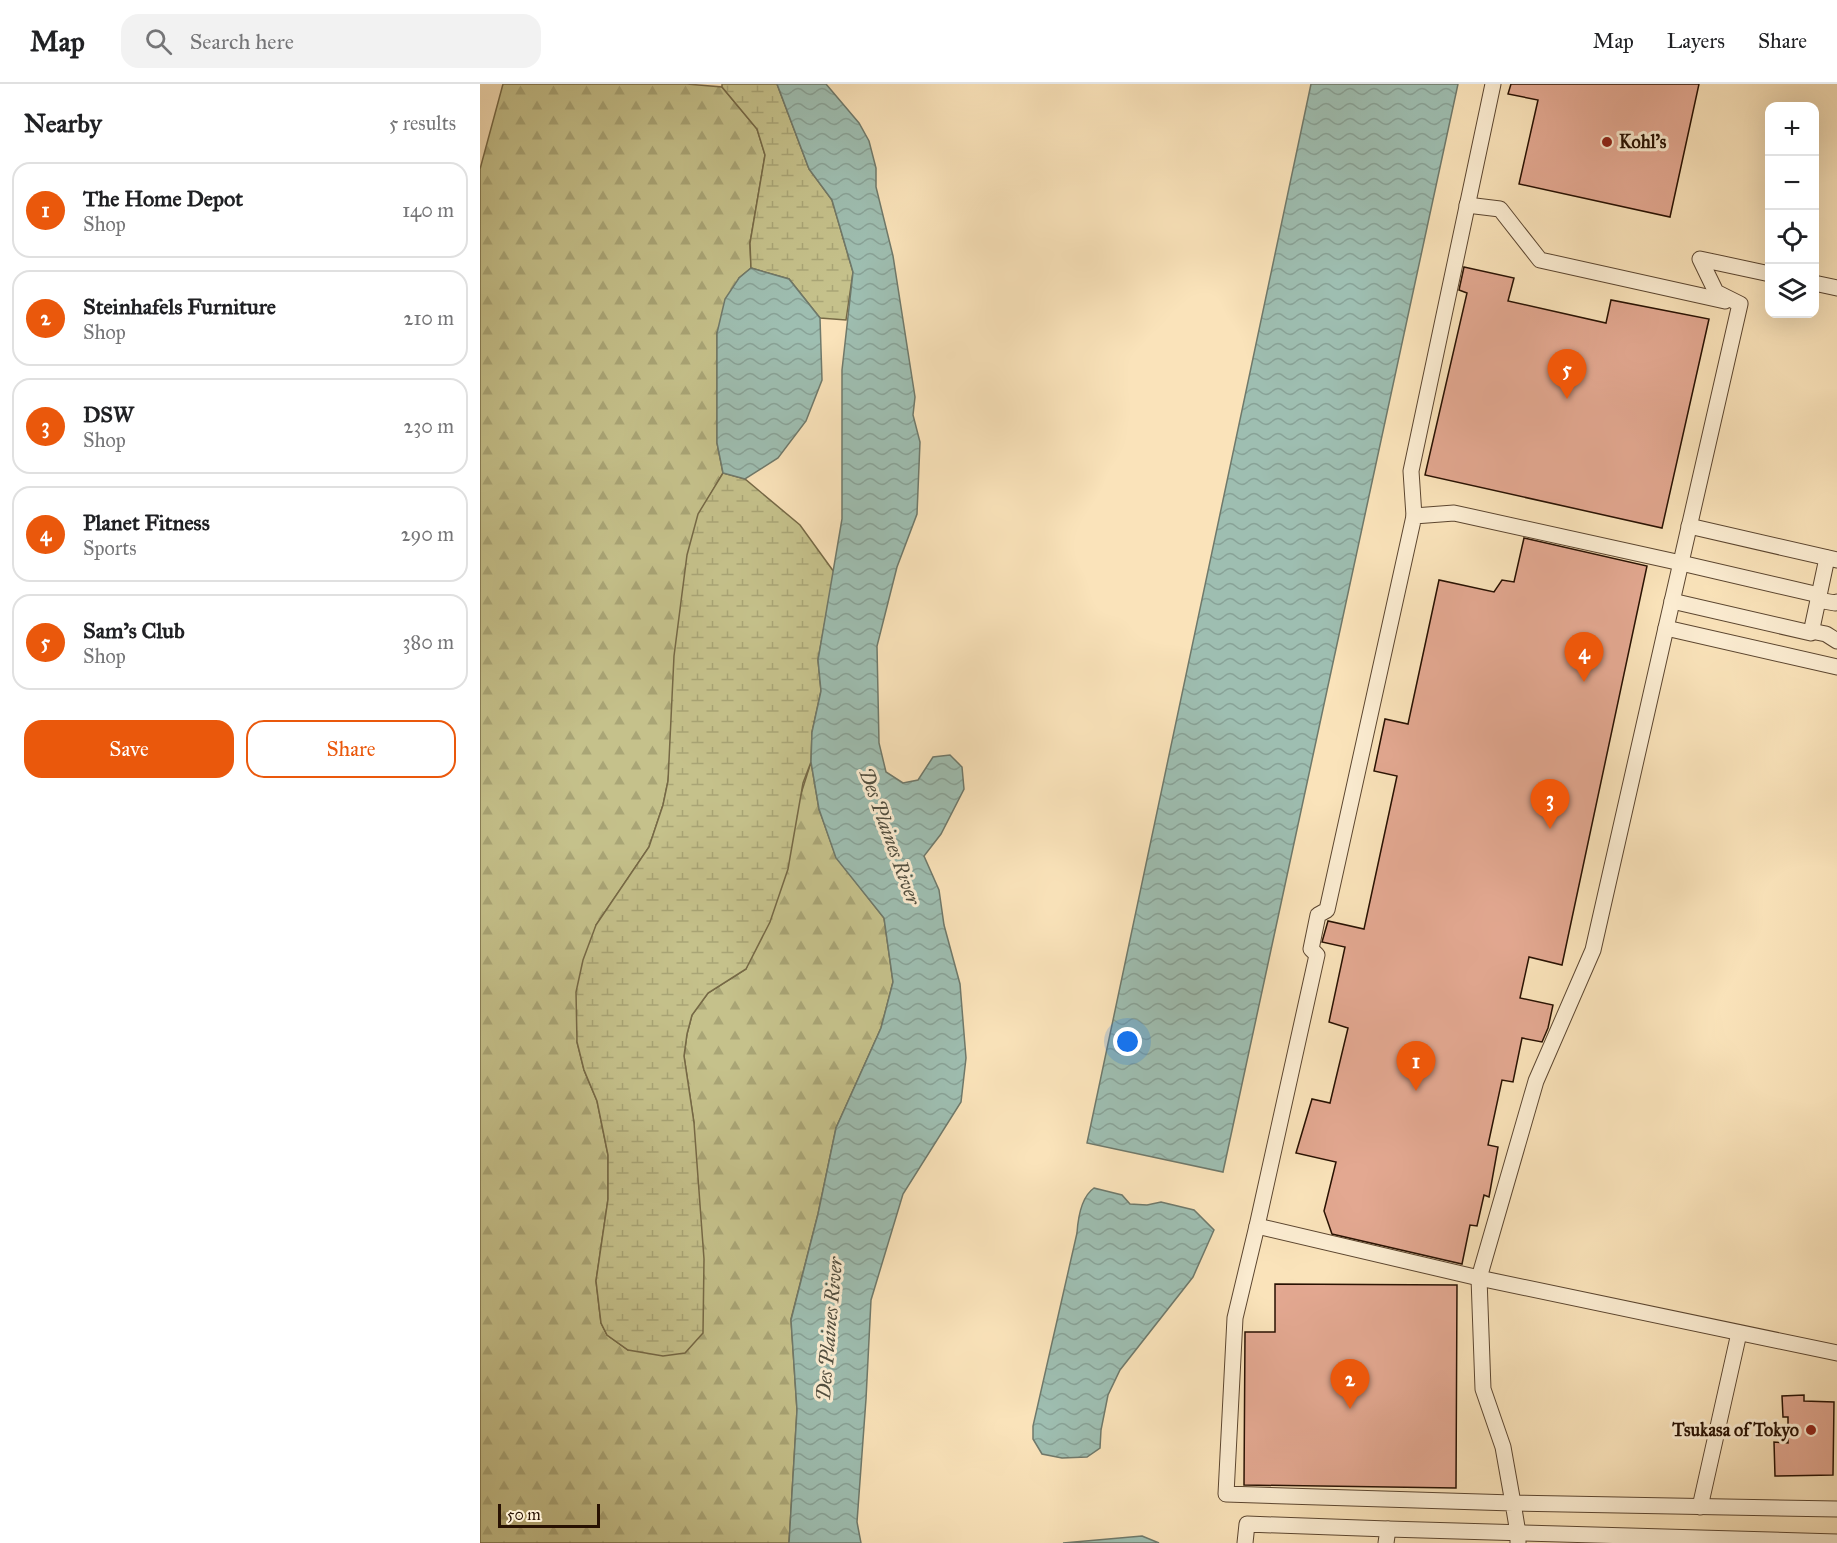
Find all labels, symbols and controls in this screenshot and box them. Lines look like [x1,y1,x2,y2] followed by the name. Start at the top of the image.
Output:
[121,14,541,68] search box
[30,24,85,59] text: Map
[142,25,175,58] icon: search
[190,28,294,55] text: Search here
[1593,28,1634,54] text: Map
[1667,28,1725,54] text: Layers
[1758,28,1807,54] text: Share
[1765,102,1819,318] map controls
[1765,102,1819,156] button: +
[24,107,102,139] text: Nearby
[389,111,456,135] text: 5 results
[1619,131,1667,153] place label: Kohl's
[1600,135,1614,149] marker: Kohl's
[1765,156,1819,210] button: −
[83,185,243,212] text: The Home Depot
[42,198,49,222] text: 1
[402,198,454,222] text: 140 m
[1765,210,1819,264] button: locate
[83,212,126,236] text: Shop
[1765,264,1819,318] button: layers
[83,293,276,320] text: Steinhafels Furniture
[41,306,50,330] text: 2
[404,306,454,330] text: 210 m
[83,320,126,344] text: Shop
[1548,350,1586,399] pin: 5
[83,401,134,428] text: DSW
[42,414,50,438] text: 3
[403,414,454,438] text: 230 m
[83,428,126,452] text: Shop
[83,509,210,536] text: Planet Fitness
[40,522,51,546] text: 4
[401,522,454,546] text: 290 m
[83,536,137,560] text: Sports
[83,617,185,644] text: Sam's Club
[41,630,50,654] text: 5
[403,630,454,654] text: 380 m
[1564,632,1604,682] pin: 4
[83,644,126,668] text: Shop
[24,720,234,778] button: Save
[246,720,456,778] button: Share
[854,764,927,909] water label: Des Plaines River
[1530,780,1570,829] pin: 3
[1113,1027,1142,1056] your location
[1396,1042,1436,1091] pin: 1
[811,1254,847,1402] water label: Des Plaines River
[1330,1360,1370,1409] pin: 2
[1671,1419,1799,1442] place label: Tsukasa of Tokyo
[1804,1423,1818,1437] marker: Tsukasa of Tokyo
[498,1501,600,1528] scale bar
[507,1505,541,1524] text: 50 m

